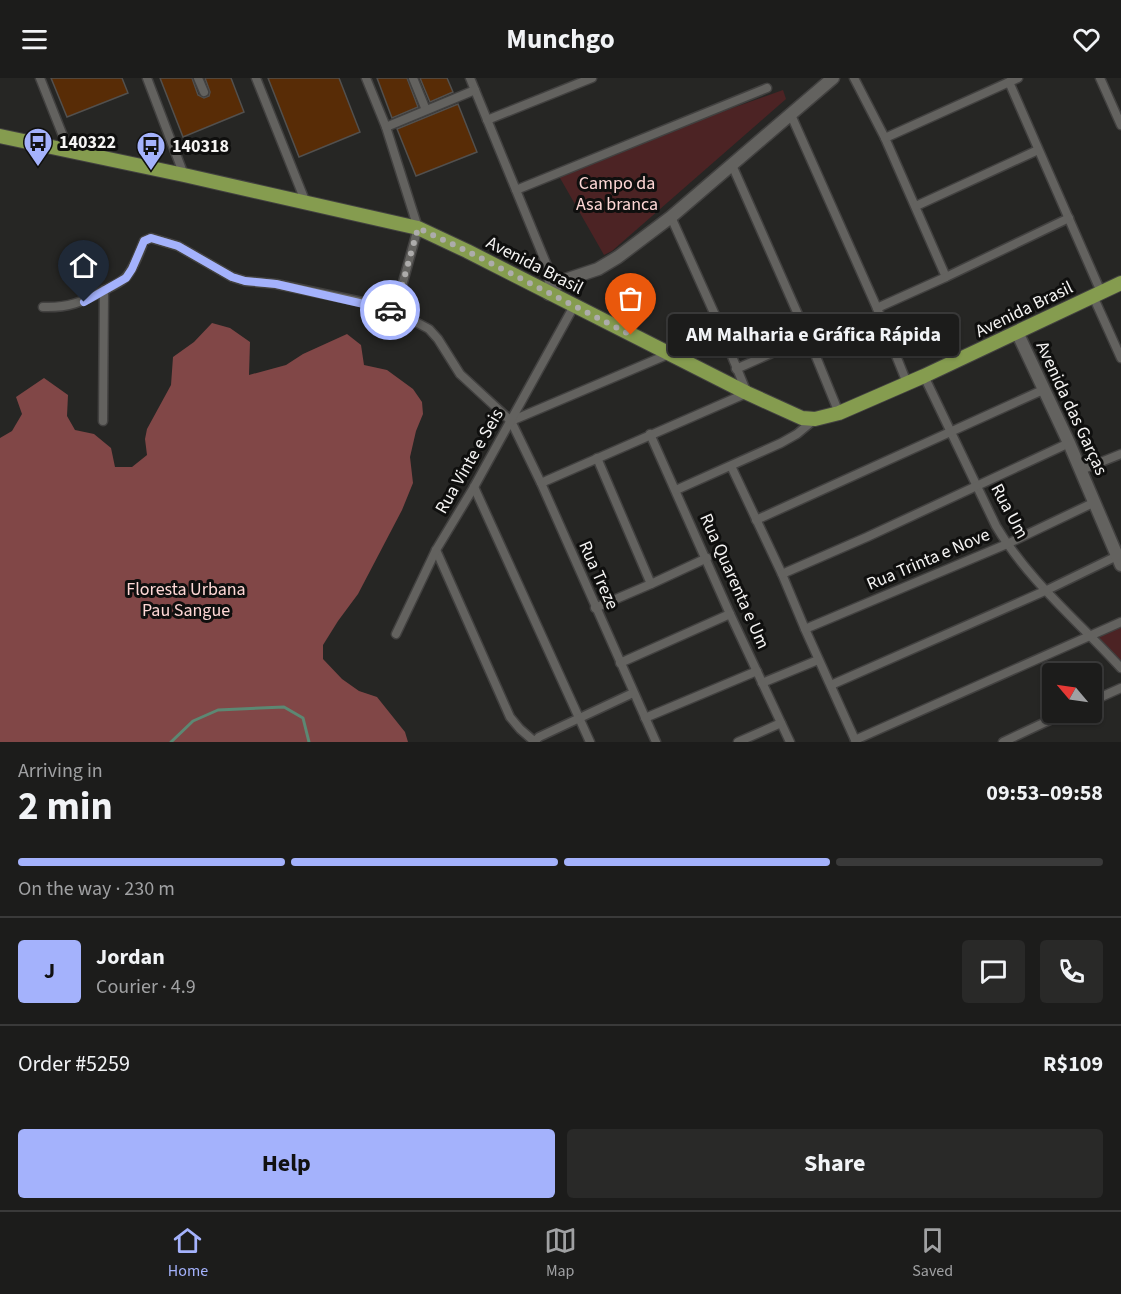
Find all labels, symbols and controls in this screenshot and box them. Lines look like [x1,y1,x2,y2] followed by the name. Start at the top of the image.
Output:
[506,20,615,59] text: Munchgo
[18,23,51,56] icon: menu
[1070,23,1103,56] icon: heart
[22,126,54,168] bus stop icon: 140322
[59,130,116,155] place label: 140322
[135,130,167,172] bus stop icon: 140318
[172,134,229,159] place label: 140318
[576,171,658,217] park label: Campo da Asa branca
[482,230,588,301] street label: Avenida Brasil
[58,240,109,302] pin
[67,249,100,282] icon: home
[605,273,656,335] pin
[971,275,1077,344] street label: Avenida Brasil
[360,280,420,340] courier
[614,282,647,315] icon: bag
[374,294,407,327] icon: car
[667,314,958,356] callout: AM Malharia e Gráfica Rápida
[686,321,941,349] text: AM Malharia e Gráfica Rápida
[1030,337,1114,479] street label: Avenida das Garças
[429,404,510,518] street label: Rua Vinte e Seis
[985,479,1035,543] street label: Rua Um
[693,510,776,653] street label: Rua Quarenta e Um
[863,522,994,597] street label: Rua Trinta e Nove
[572,537,625,614] street label: Rua Treze
[126,577,246,623] park label: Floresta Urbana Pau Sangue
[1042,663,1102,723] north arrow
[1042,663,1102,723] map controls
[18,757,103,785] text: Arriving in
[986,777,1103,809] text: 09:53–09:58
[18,779,113,835] text: 2 min
[18,875,175,903] text: On the way · 230 m
[962,940,1025,1003] button: chat
[1040,940,1103,1003] button: phone
[96,941,165,973] text: Jordan
[44,955,55,987] text: J
[96,973,196,1001] text: Courier · 4.9
[18,1048,130,1080] text: Order #5259
[1043,1048,1103,1080] text: R$109
[18,1129,555,1198] button: Help
[567,1129,1103,1198] button: Share
[168,1224,208,1282] tab: Home
[544,1224,577,1282] tab: Map
[912,1224,953,1282] tab: Saved

